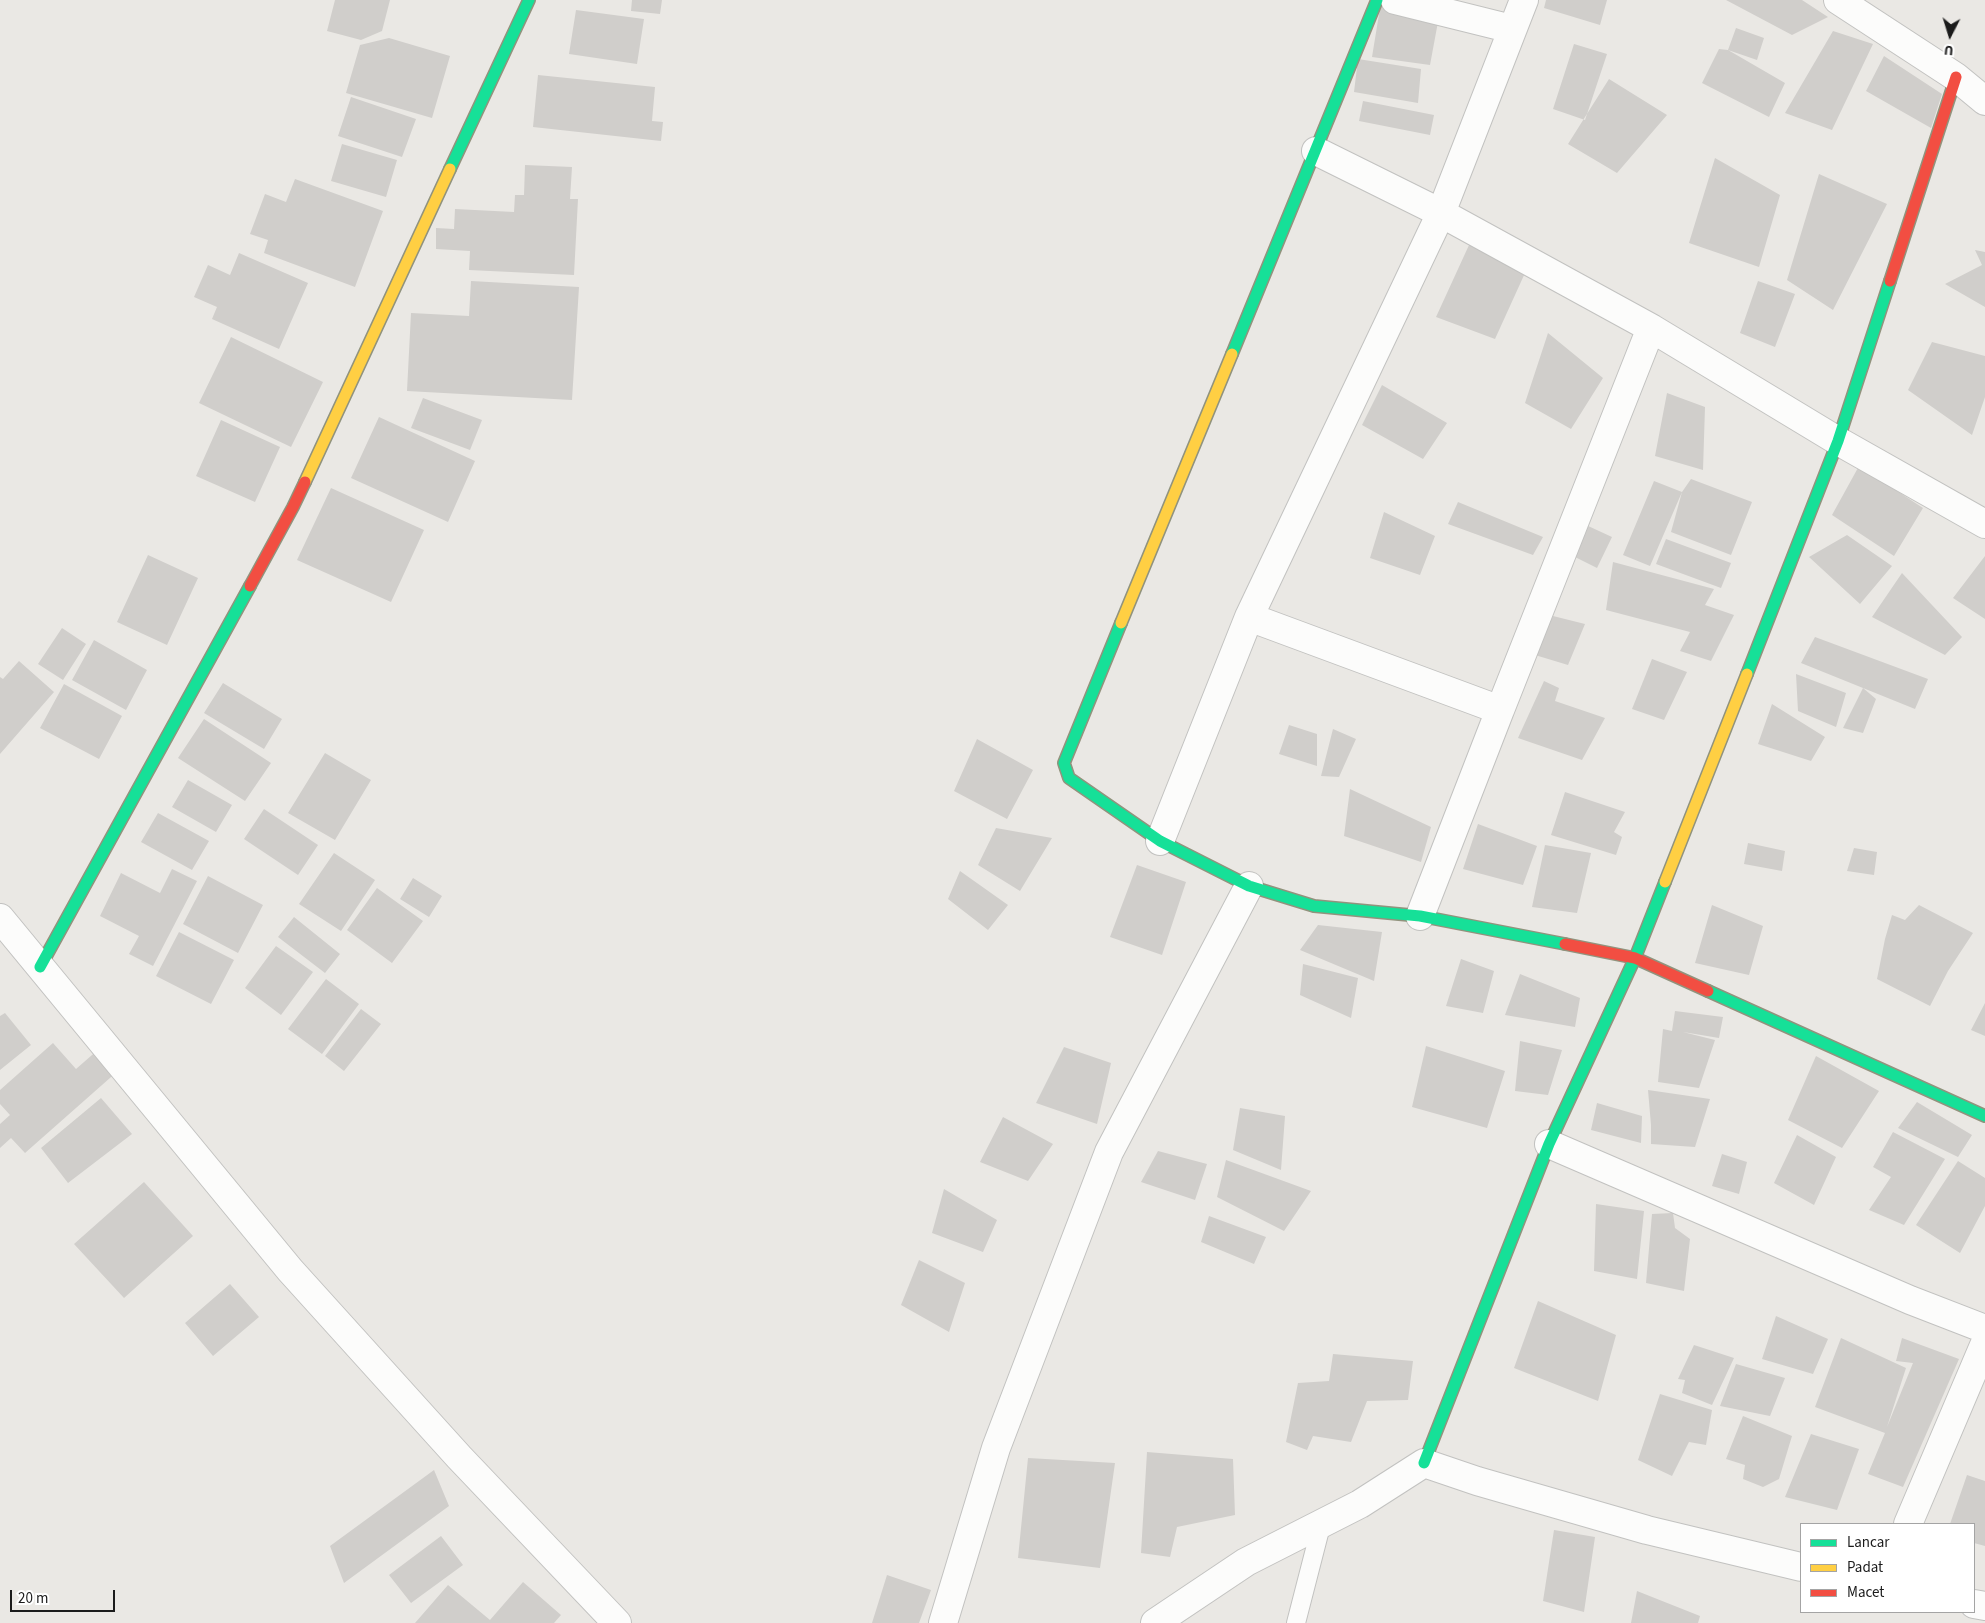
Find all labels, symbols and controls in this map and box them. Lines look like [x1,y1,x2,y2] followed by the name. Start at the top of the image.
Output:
[1925,10,1975,60] north arrow
[1943,40,1954,60] text: U
[1800,1523,1975,1613] legend
[1847,1532,1890,1553] text: Lancar
[1847,1557,1883,1578] text: Padat
[12,1580,118,1612] scale bar
[1847,1582,1884,1603] text: Macet
[18,1588,48,1609] text: 20 m

